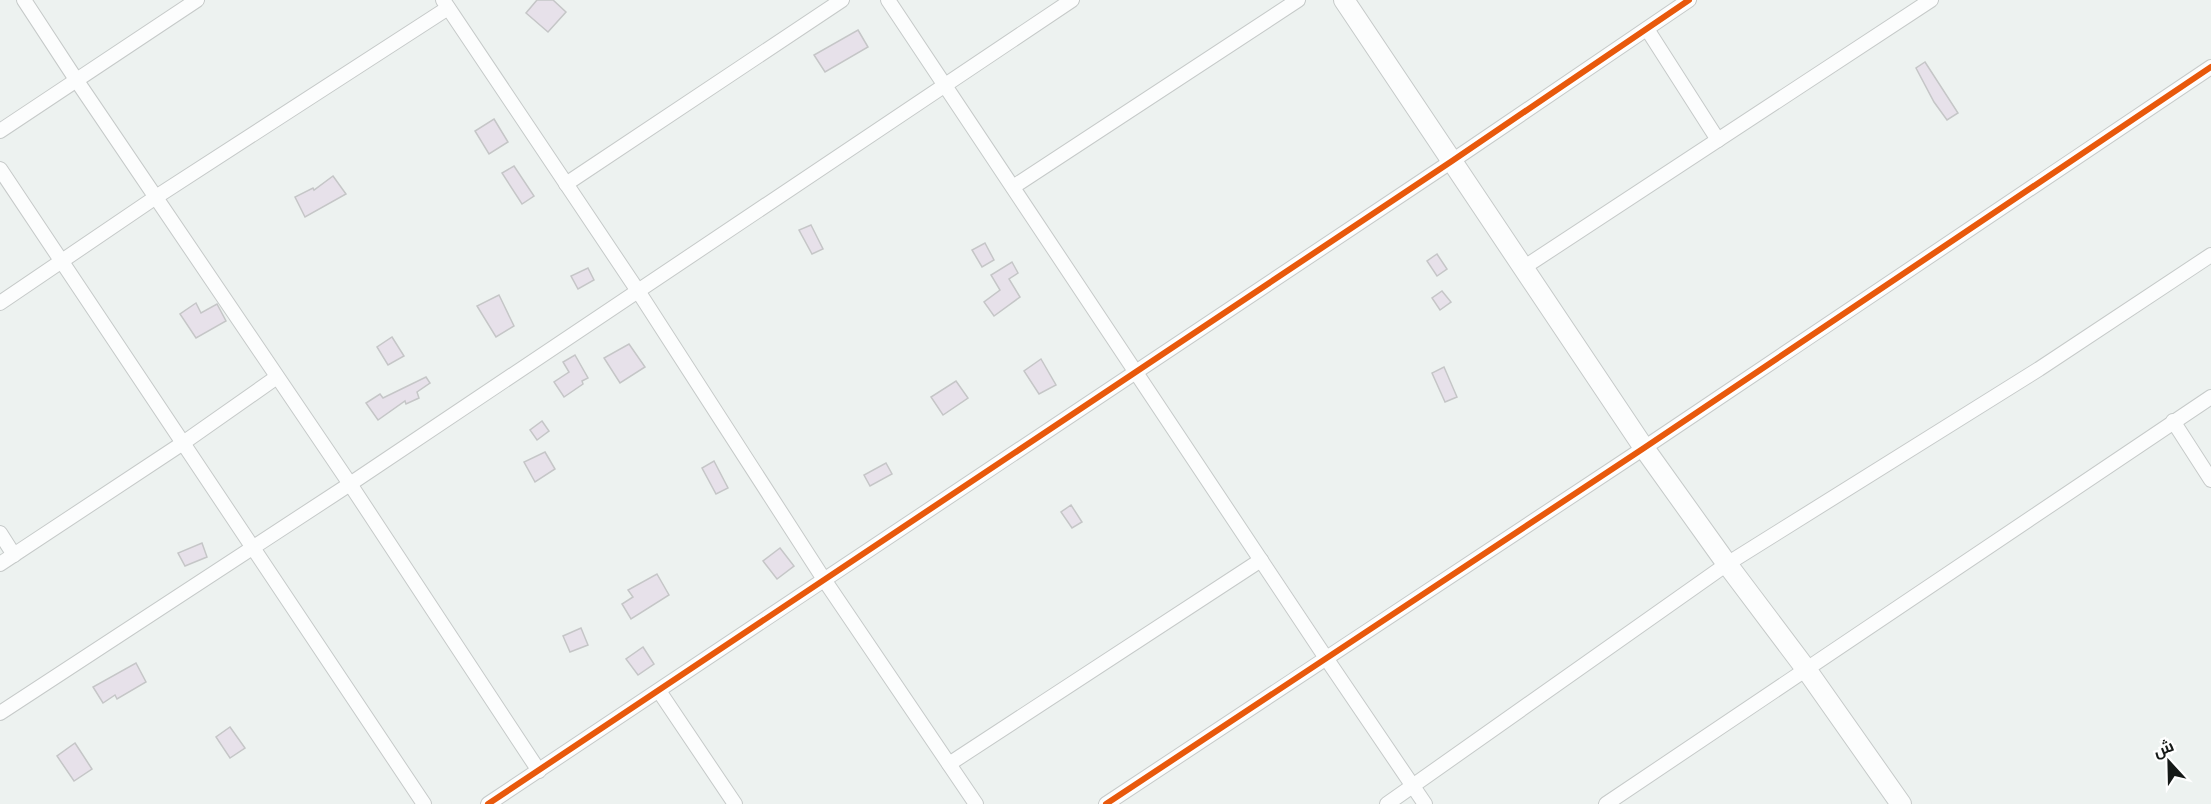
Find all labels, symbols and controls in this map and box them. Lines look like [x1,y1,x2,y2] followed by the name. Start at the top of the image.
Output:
[2139,732,2199,792] north arrow
[2150,736,2177,761] text: ش

